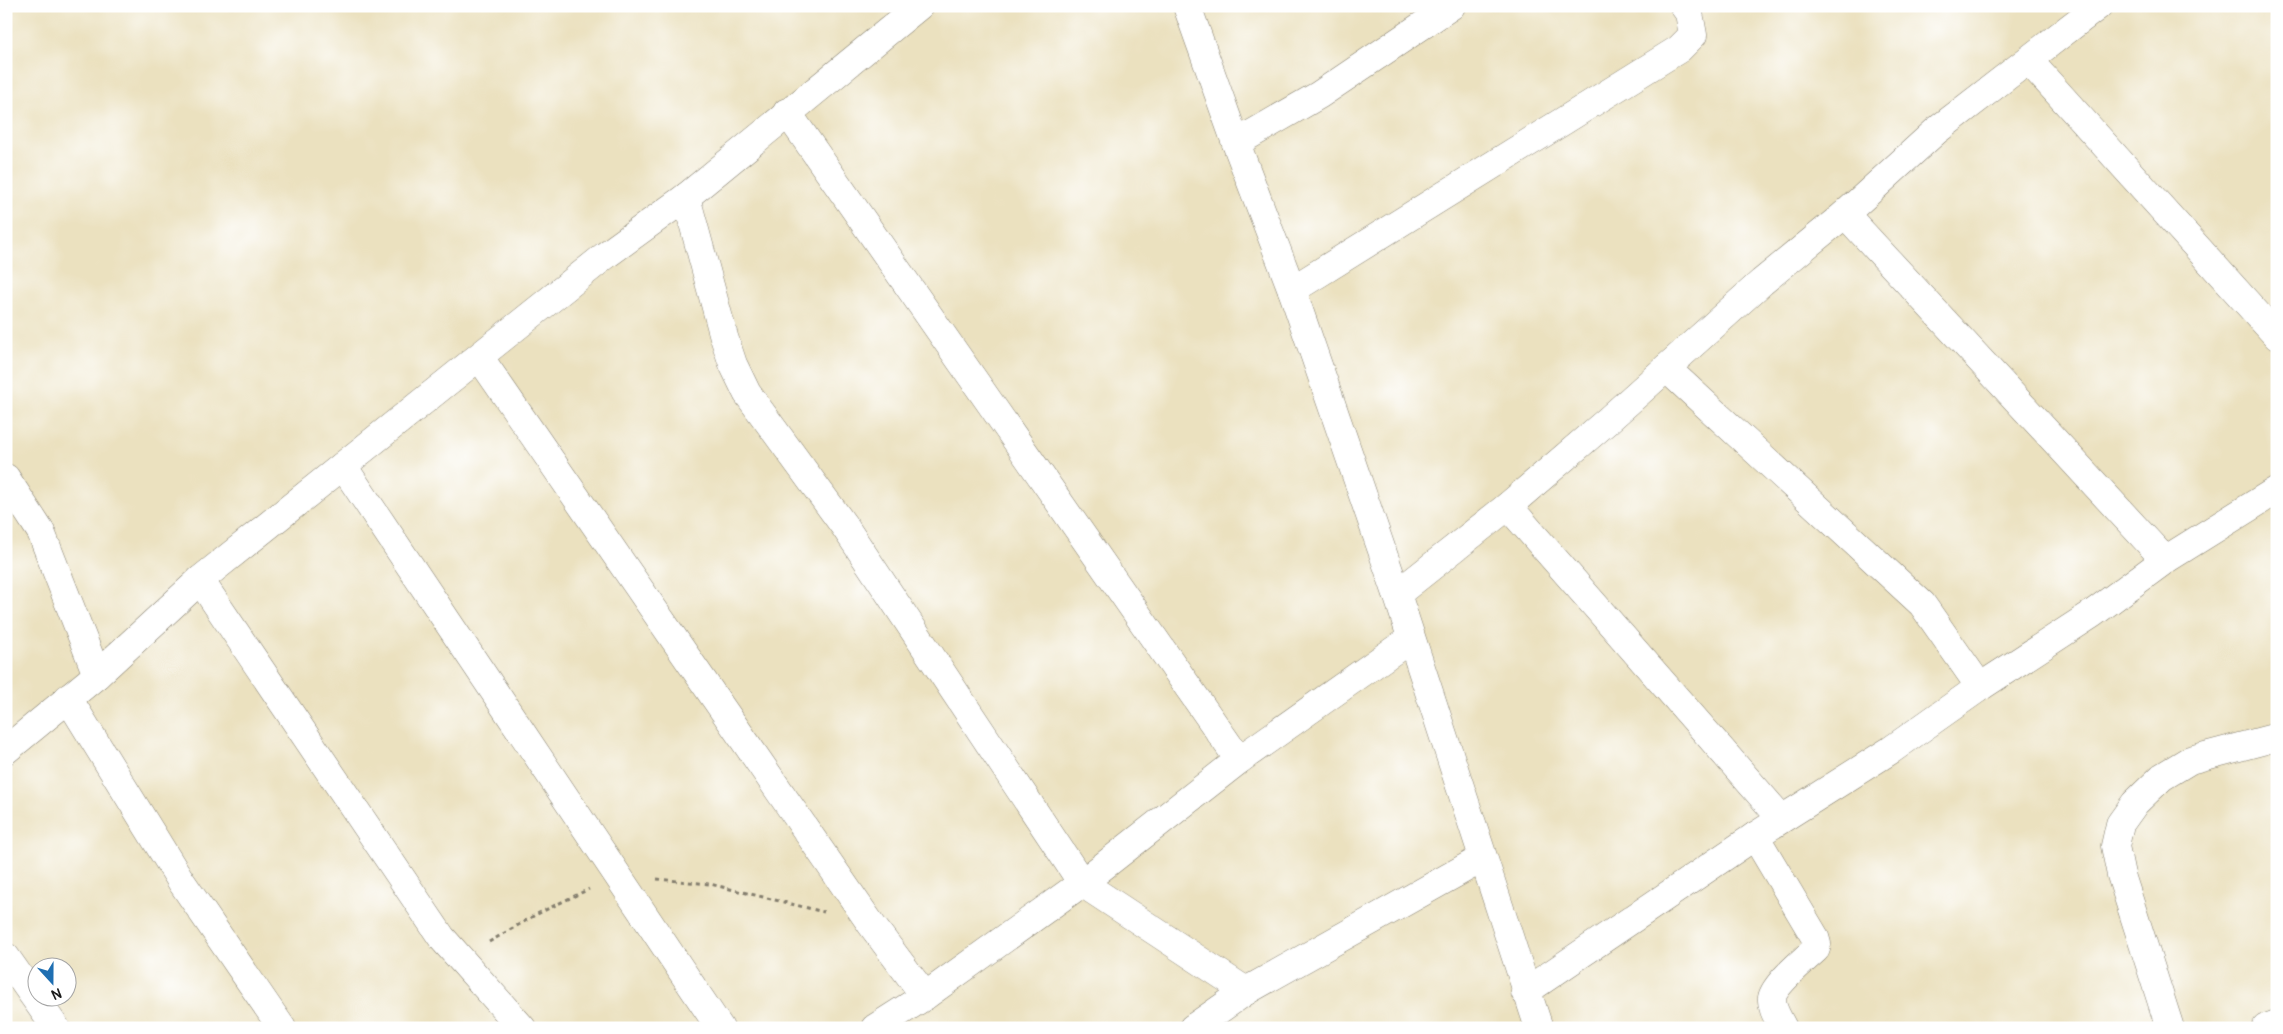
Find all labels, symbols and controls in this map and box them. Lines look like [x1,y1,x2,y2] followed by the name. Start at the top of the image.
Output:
[28,956,78,1006] north arrow
[49,984,64,1003] text: N

